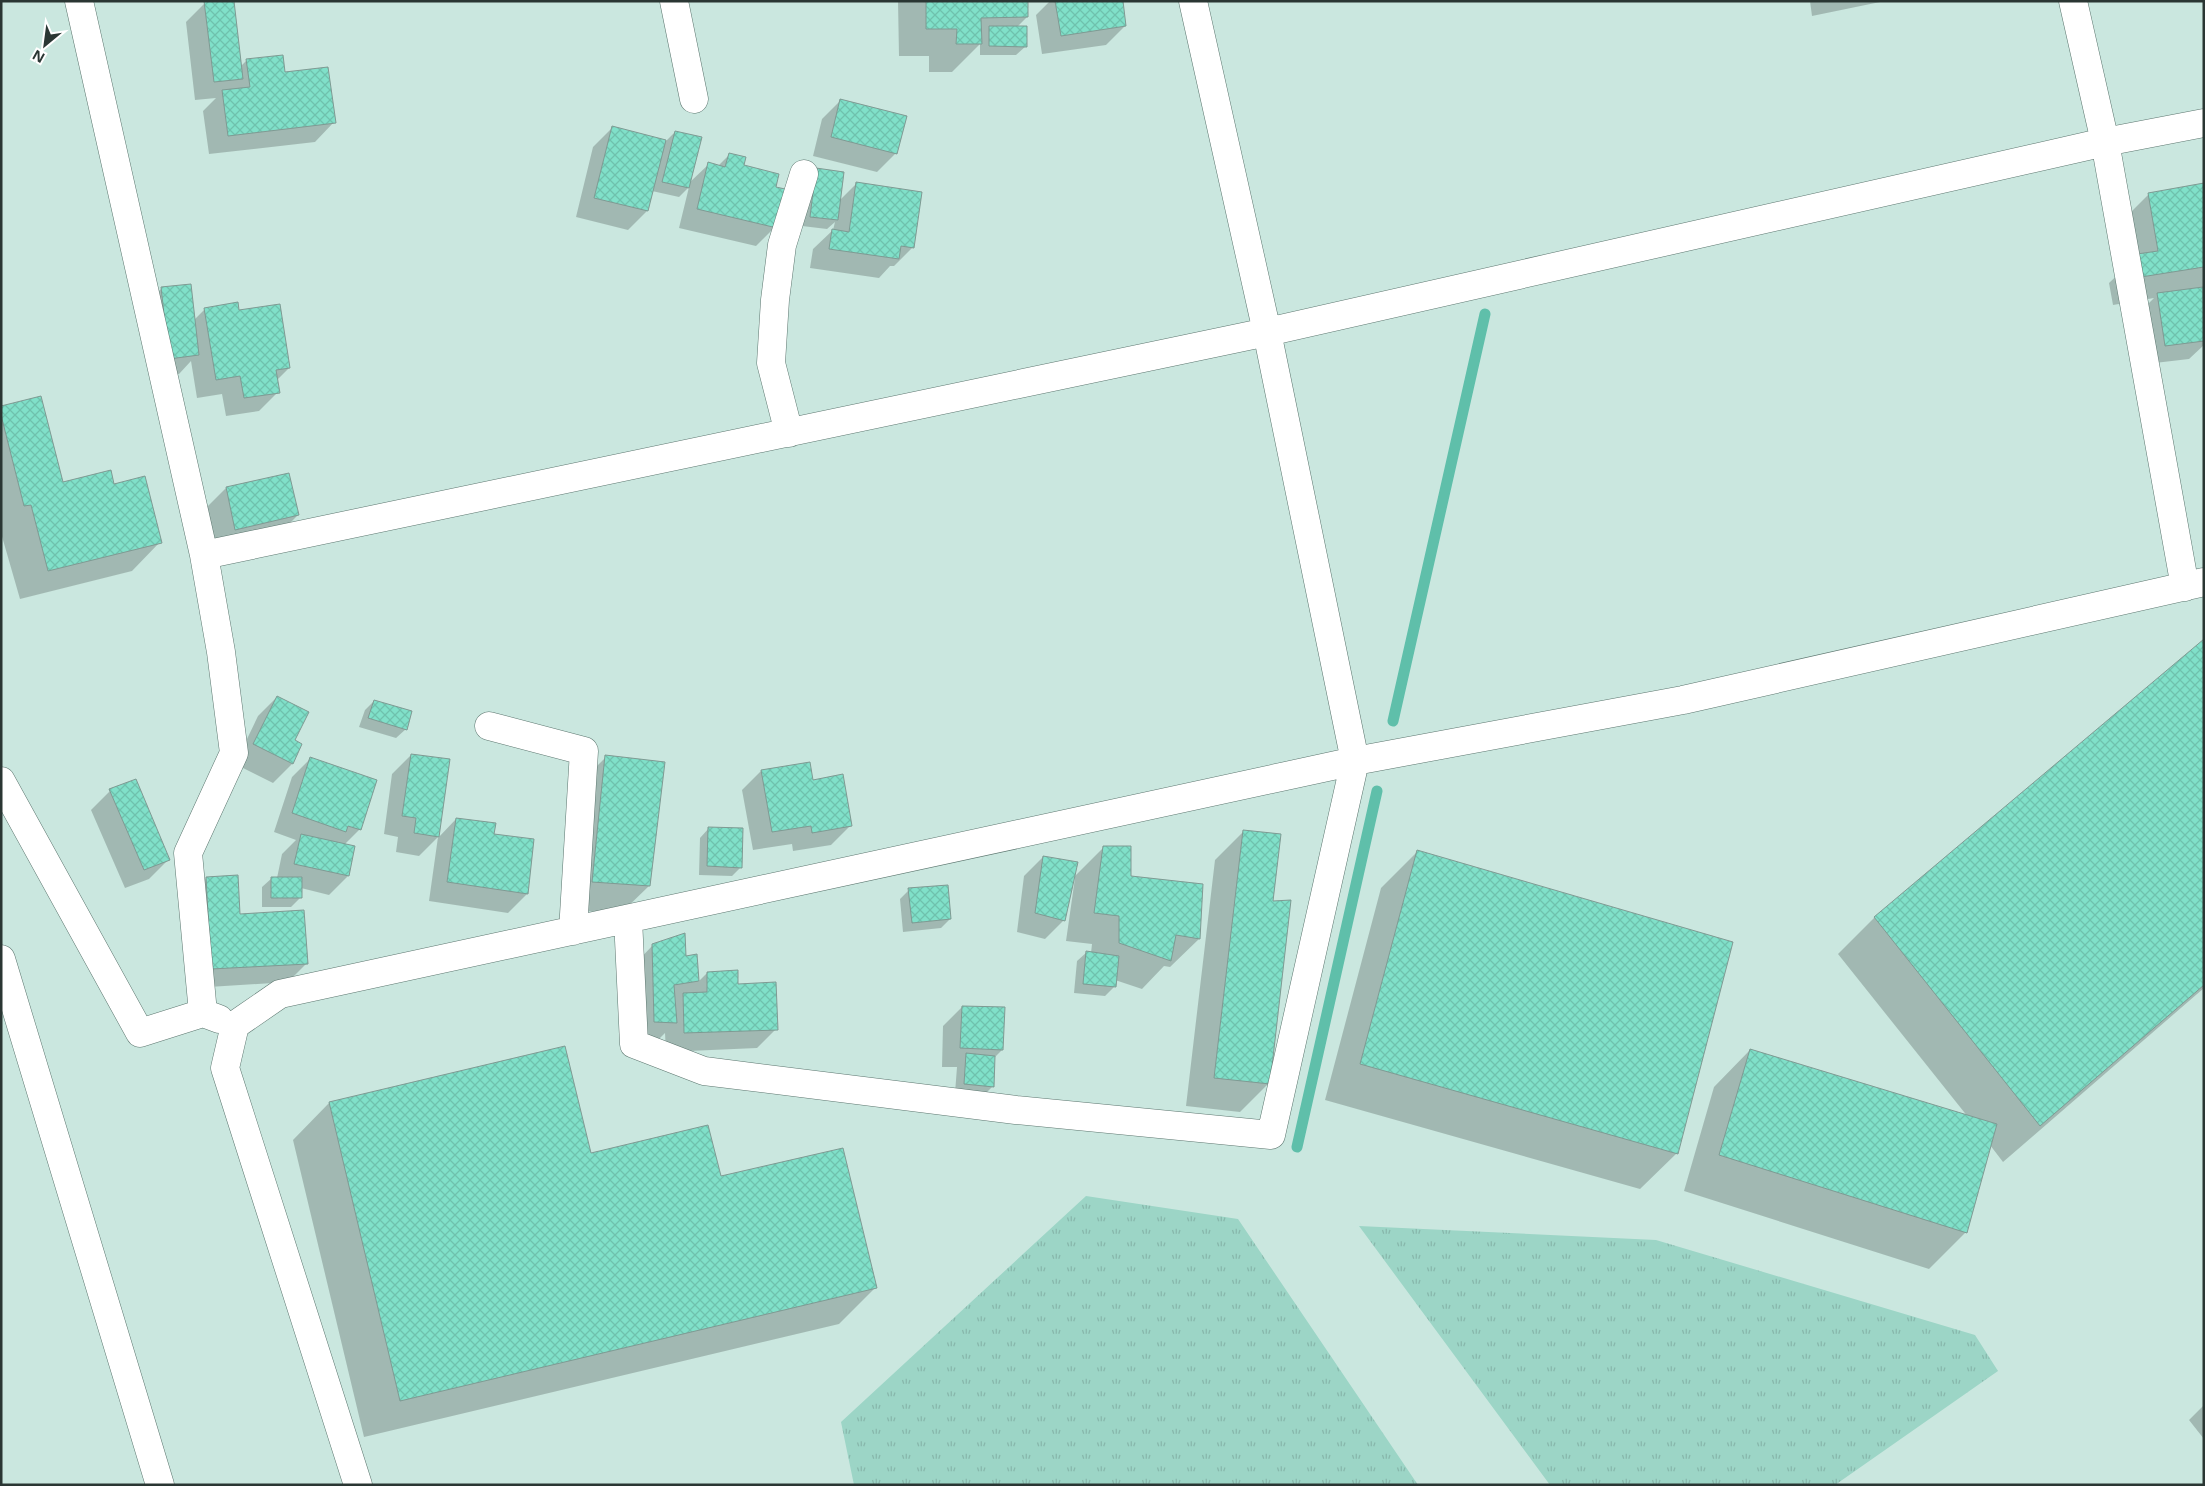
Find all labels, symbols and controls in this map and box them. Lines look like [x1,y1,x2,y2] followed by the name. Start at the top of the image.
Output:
[20,20,70,70] north arrow
[29,46,48,68] text: N

